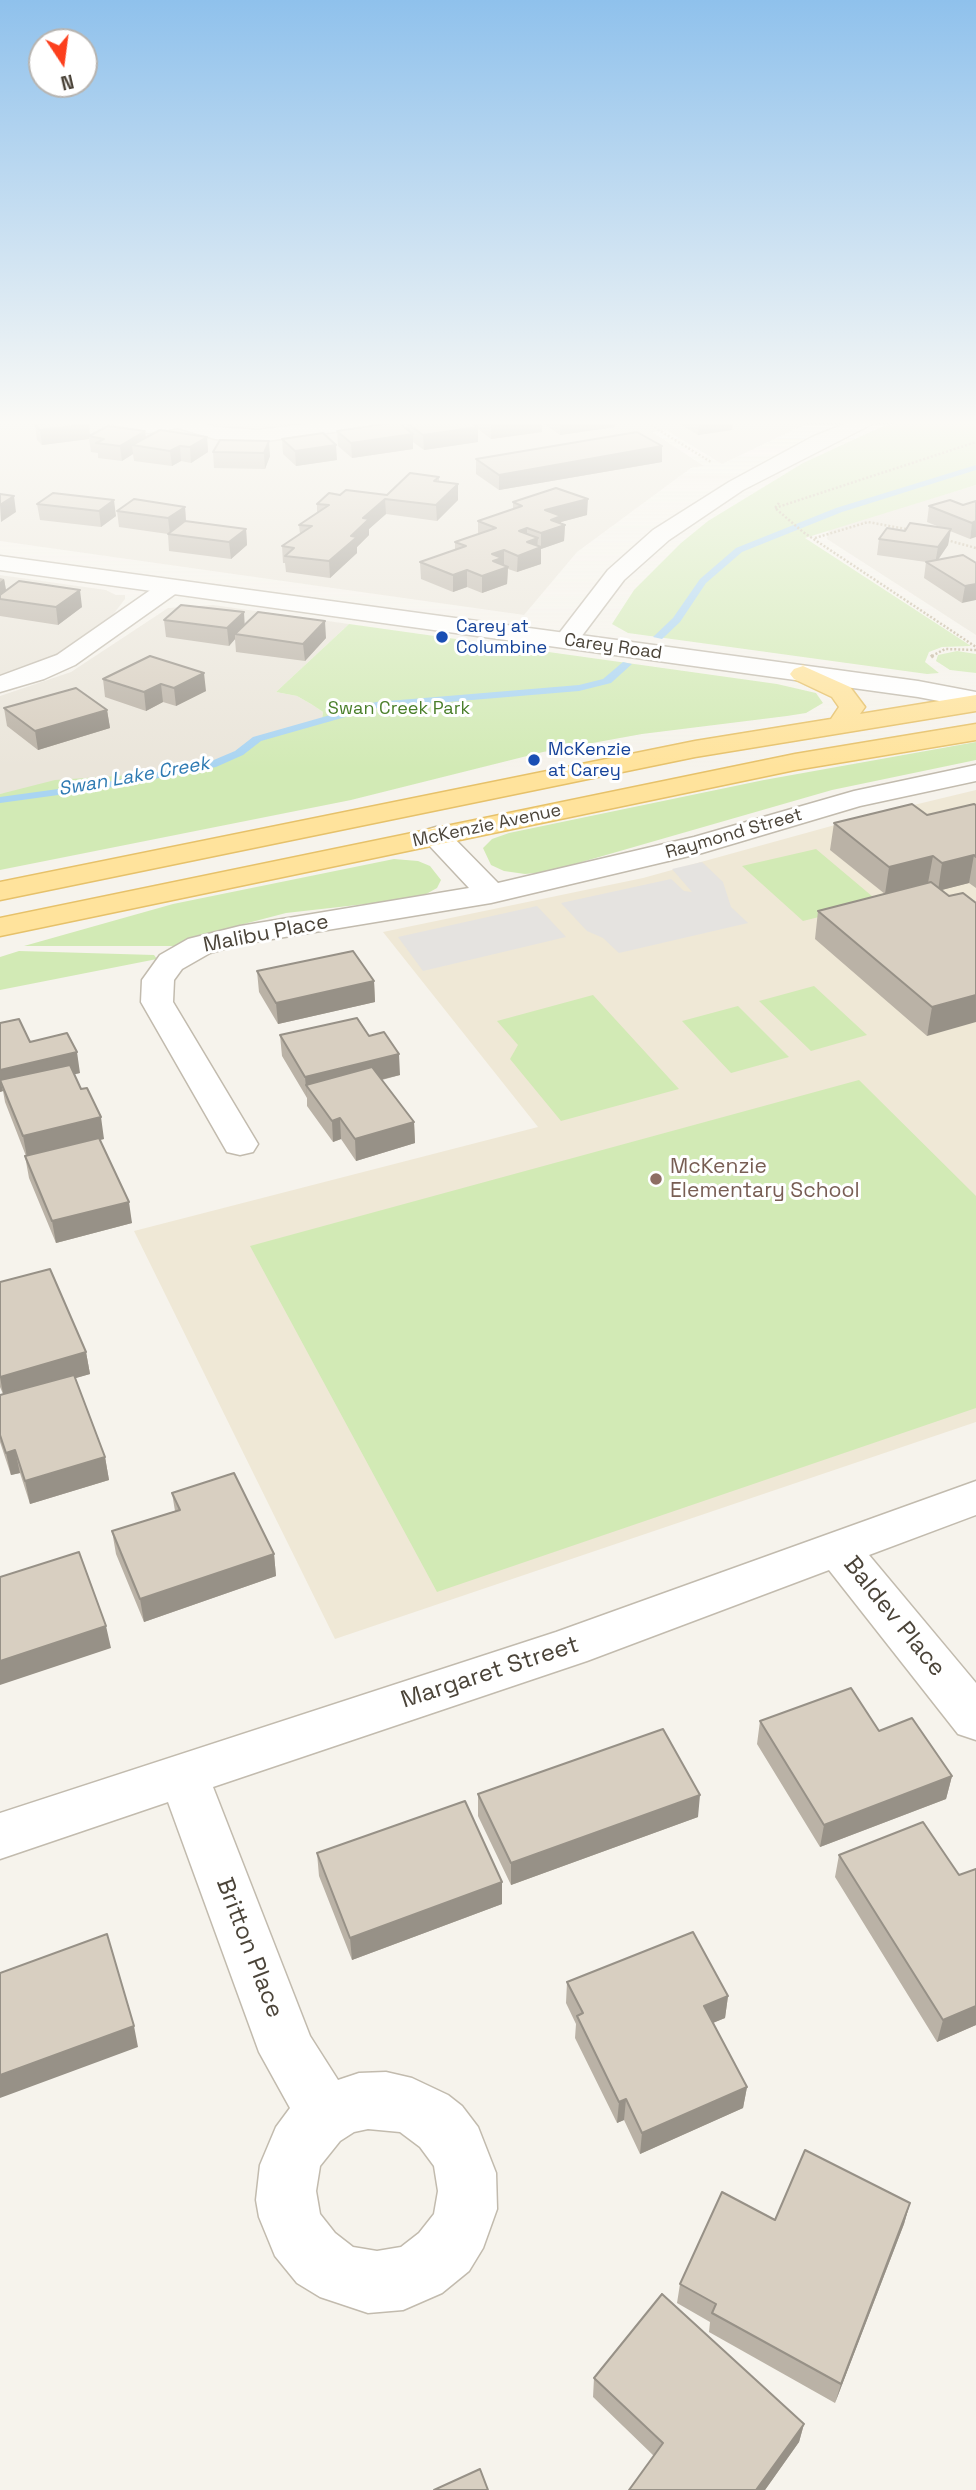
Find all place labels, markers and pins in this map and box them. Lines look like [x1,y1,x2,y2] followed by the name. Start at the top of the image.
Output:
[456,616,547,658] place label: Carey at Columbine
[434,629,450,645] marker: Carey at Columbine
[548,739,631,782] place label: McKenzie at Carey
[526,752,542,768] marker: McKenzie at Carey
[670,1154,860,1204] place label: McKenzie Elementary School
[648,1171,664,1187] marker: McKenzie Elementary School

